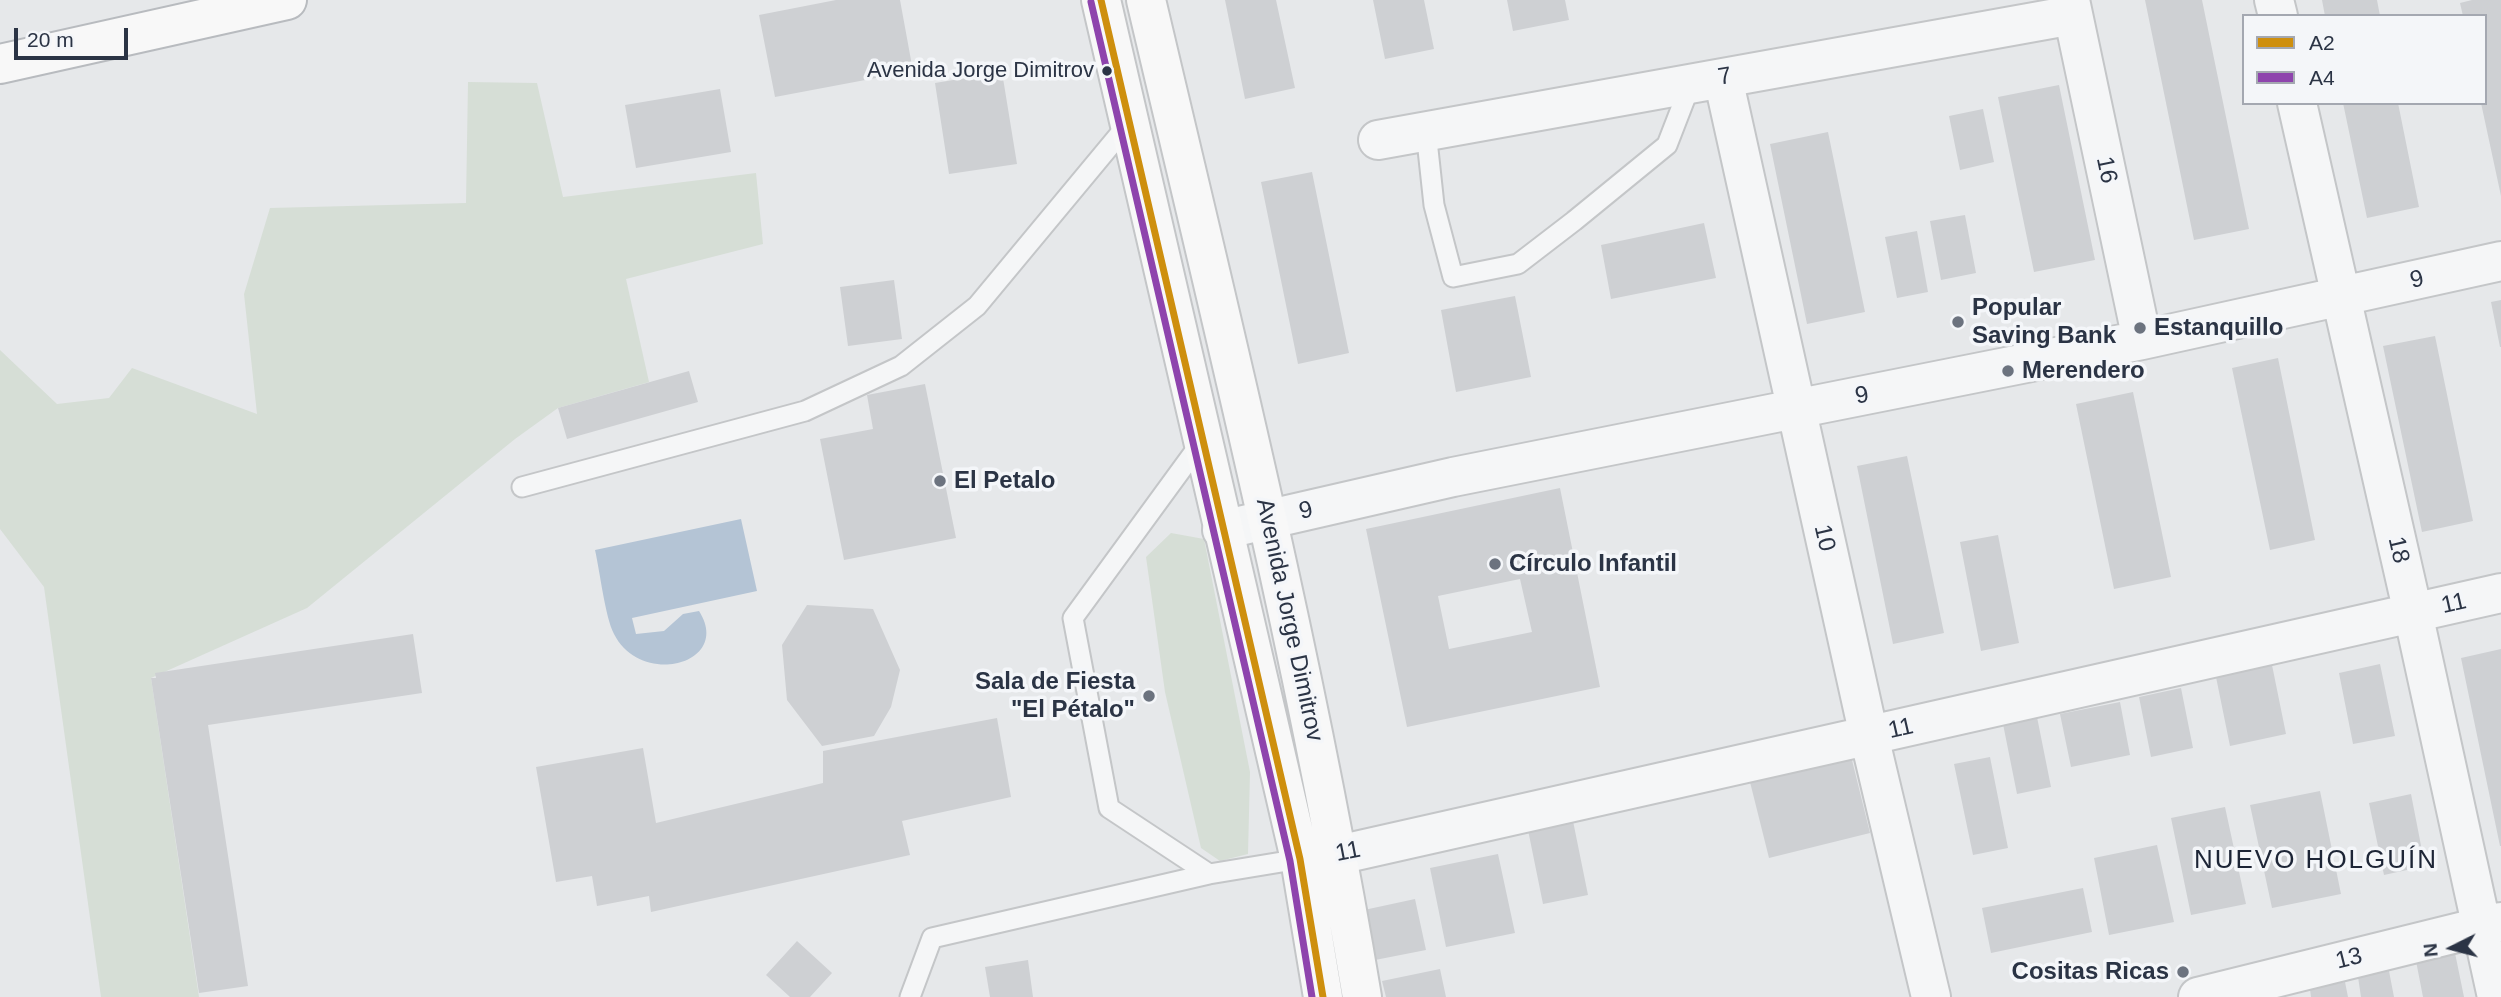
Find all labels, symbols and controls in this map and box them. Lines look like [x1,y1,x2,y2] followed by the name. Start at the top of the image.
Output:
[18,14,131,58] scale bar
[2242,14,2487,105] legend
[27,28,74,51] text: 20 m
[2309,31,2335,54] text: A2
[867,58,1094,84] place label: Avenida Jorge Dimitrov
[1716,62,1734,92] street label: 7
[1100,64,1114,78] marker: Avenida Jorge Dimitrov
[2309,66,2335,89] text: A4
[2089,154,2123,186] street label: 16
[2407,264,2427,296] street label: 9
[1972,294,2116,350] place label: Popular Saving Bank
[1950,314,1966,330] marker: Popular Saving Bank
[2154,314,2283,342] place label: Estanquillo
[2132,320,2148,336] marker: Estanquillo
[2022,357,2145,385] place label: Merendero
[2000,363,2016,379] marker: Merendero
[1853,381,1871,411] street label: 9
[954,467,1055,495] place label: El Petalo
[932,473,948,489] marker: El Petalo
[1296,495,1316,527] street label: 9
[1249,496,1329,744] street label: Avenida Jorge Dimitrov
[1807,522,1841,554] street label: 10
[2381,534,2415,566] street label: 18
[1509,550,1677,578] place label: Círculo Infantil
[1487,556,1503,572] marker: Círculo Infantil
[2439,587,2469,621] street label: 11
[975,668,1135,724] place label: Sala de Fiesta "El Pétalo"
[1141,688,1157,704] marker: Sala de Fiesta "El Pétalo"
[1886,712,1916,746] street label: 11
[1333,835,1363,869] street label: 11
[2196,845,2436,877] district label: NUEVO HOLGUÍN
[2417,913,2487,983] north arrow
[2333,942,2365,976] street label: 13
[2419,942,2442,958] text: N
[2012,958,2169,986] place label: Cositas Ricas
[2175,964,2191,980] marker: Cositas Ricas

